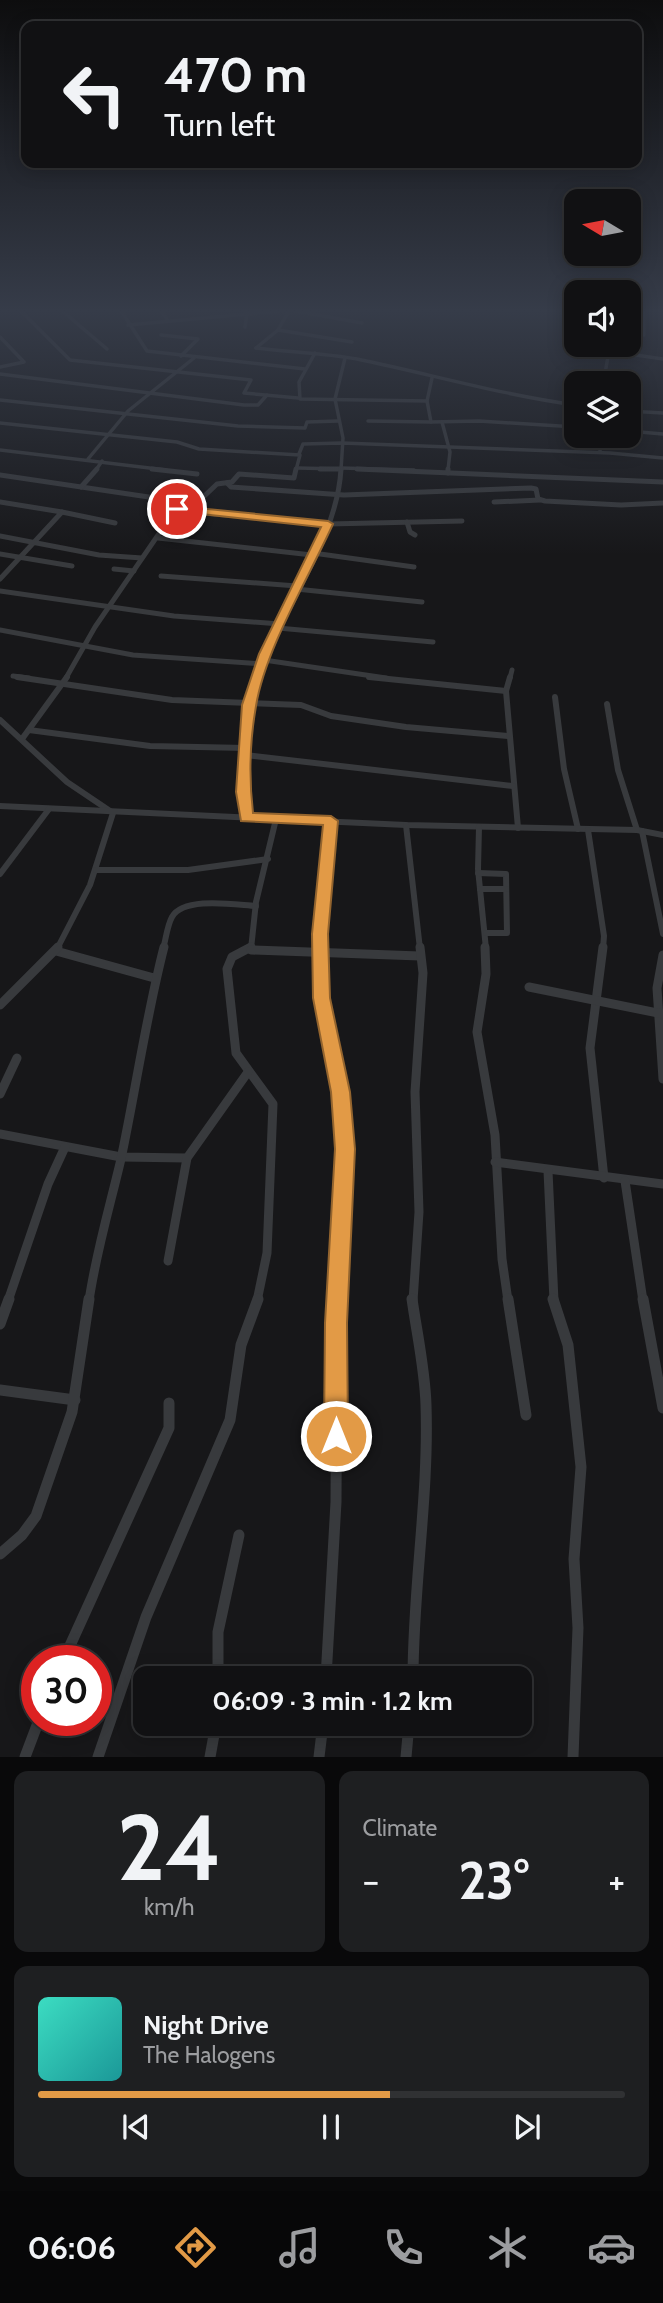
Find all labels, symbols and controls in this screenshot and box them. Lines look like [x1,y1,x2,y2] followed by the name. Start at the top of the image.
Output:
[164,45,307,104] text: 470 m
[49,49,140,140] icon: left
[164,105,275,144] text: Turn left
[564,189,640,266] north arrow
[564,189,641,448] map controls
[564,280,641,357] button: sound
[564,371,641,448] button: layers
[147,479,207,539] pin
[158,490,196,528] icon: arrive
[299,1399,373,1473] position arrow
[21,1645,112,1736] speed limit sign: 30
[212,1685,453,1717] text: 06:09 · 3 min · 1.2 km
[117,1792,222,1903] text: 24
[363,1814,437,1842] text: Climate
[458,1849,529,1912] text: 23°
[363,1857,379,1904] text: −
[608,1857,625,1904] text: +
[144,1893,194,1921] text: km/h
[143,2009,269,2041] text: Night Drive
[143,2041,275,2069] text: The Halogens
[117,2108,155,2146] icon: previous
[312,2108,350,2146] icon: pause
[508,2108,546,2146] icon: next
[171,2223,220,2272] icon: directions
[275,2223,324,2272] icon: music
[379,2223,428,2272] icon: phone
[483,2223,532,2272] icon: climate
[587,2223,636,2272] icon: car
[27,2228,116,2267] text: 06:06

